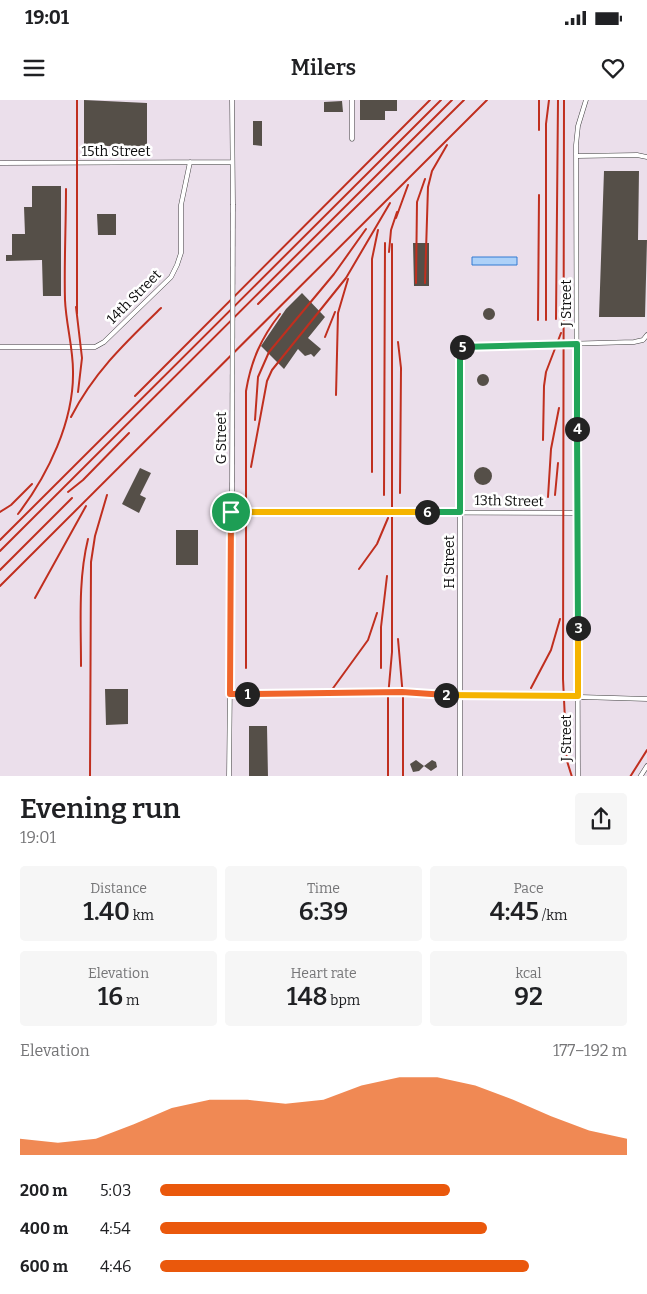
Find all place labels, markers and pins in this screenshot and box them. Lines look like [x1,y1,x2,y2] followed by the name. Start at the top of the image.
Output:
[450,334,474,360] pin: 5
[564,416,590,442] pin: 4
[210,491,252,533] pin
[414,500,440,524] pin: 6
[566,616,590,640] pin: 3
[234,682,260,706] pin: 1
[434,682,458,708] pin: 2

